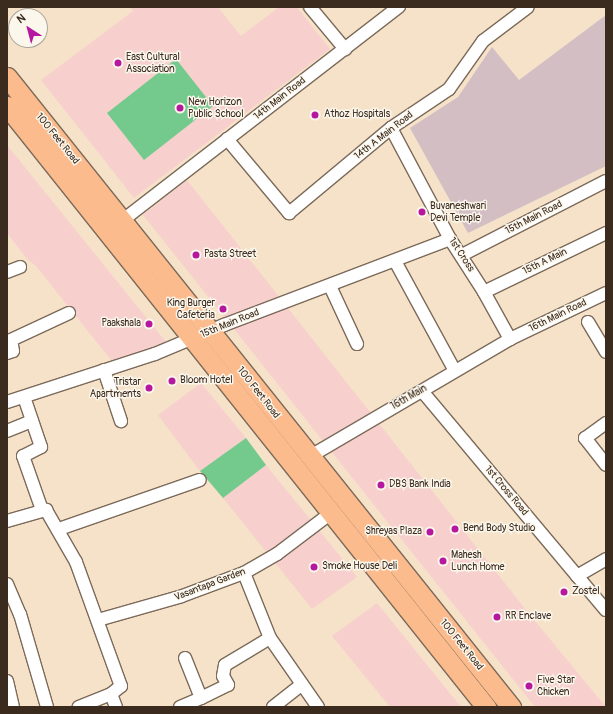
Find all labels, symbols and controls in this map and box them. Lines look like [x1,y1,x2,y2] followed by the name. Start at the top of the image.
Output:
[8,8,48,48] north arrow
[14,11,28,26] text: N
[126,51,180,74] place label: East Cultural Association
[113,58,123,68] marker: East Cultural Association
[252,75,308,123] street label: 14th Main Road
[188,96,244,120] place label: New Horizon Public School
[175,103,185,113] marker: New Horizon Public School
[309,109,321,121] marker: Athoz Hospitals
[324,109,390,121] place label: Athoz Hospitals
[352,109,416,163] street label: 14th A Main Road
[33,111,81,167] street label: 100 Feet Road
[504,199,564,237] street label: 15th Main Road
[430,200,486,224] place label: Buvaneshwari Devi Temple
[417,207,427,217] marker: Buvaneshwari Devi Temple
[446,236,476,274] street label: 1st Cross
[521,246,569,278] street label: 15th A Main
[204,249,256,261] place label: Pasta Street
[191,250,201,260] marker: Pasta Street
[167,297,215,320] place label: King Burger Cafeteria
[527,297,589,335] street label: 16th Main Road
[218,304,228,314] marker: King Burger Cafeteria
[199,307,261,341] street label: 15th Main Road
[102,318,141,330] place label: Paakshala
[144,319,154,329] marker: Paakshala
[234,365,282,421] street label: 100 Feet Road
[180,375,233,387] place label: Bloom Hotel
[90,376,141,400] place label: Tristar Apartments
[167,376,177,386] marker: Bloom Hotel
[144,383,154,393] marker: Tristar Apartments
[389,383,429,413] street label: 16th Main
[482,464,530,518] street label: 1st Cross Road
[389,479,451,491] place label: DBS Bank India
[376,480,386,490] marker: DBS Bank India
[463,523,535,535] place label: Bend Body Studio
[450,524,460,534] marker: Bend Body Studio
[365,526,422,538] place label: Shreyas Plaza
[425,527,435,537] marker: Shreyas Plaza
[451,549,504,572] place label: Mahesh Lunch Home
[438,556,448,566] marker: Mahesh Lunch Home
[322,561,397,573] place label: Smoke House Deli
[309,562,319,572] marker: Smoke House Deli
[173,566,247,604] street label: Vasantapa Garden
[572,586,600,598] place label: Zostel
[559,587,569,597] marker: Zostel
[505,611,551,623] place label: RR Enclave
[492,612,502,622] marker: RR Enclave
[437,617,485,673] street label: 100 Feet Road
[537,674,575,698] place label: Five Star Chicken
[524,681,534,691] marker: Five Star Chicken

